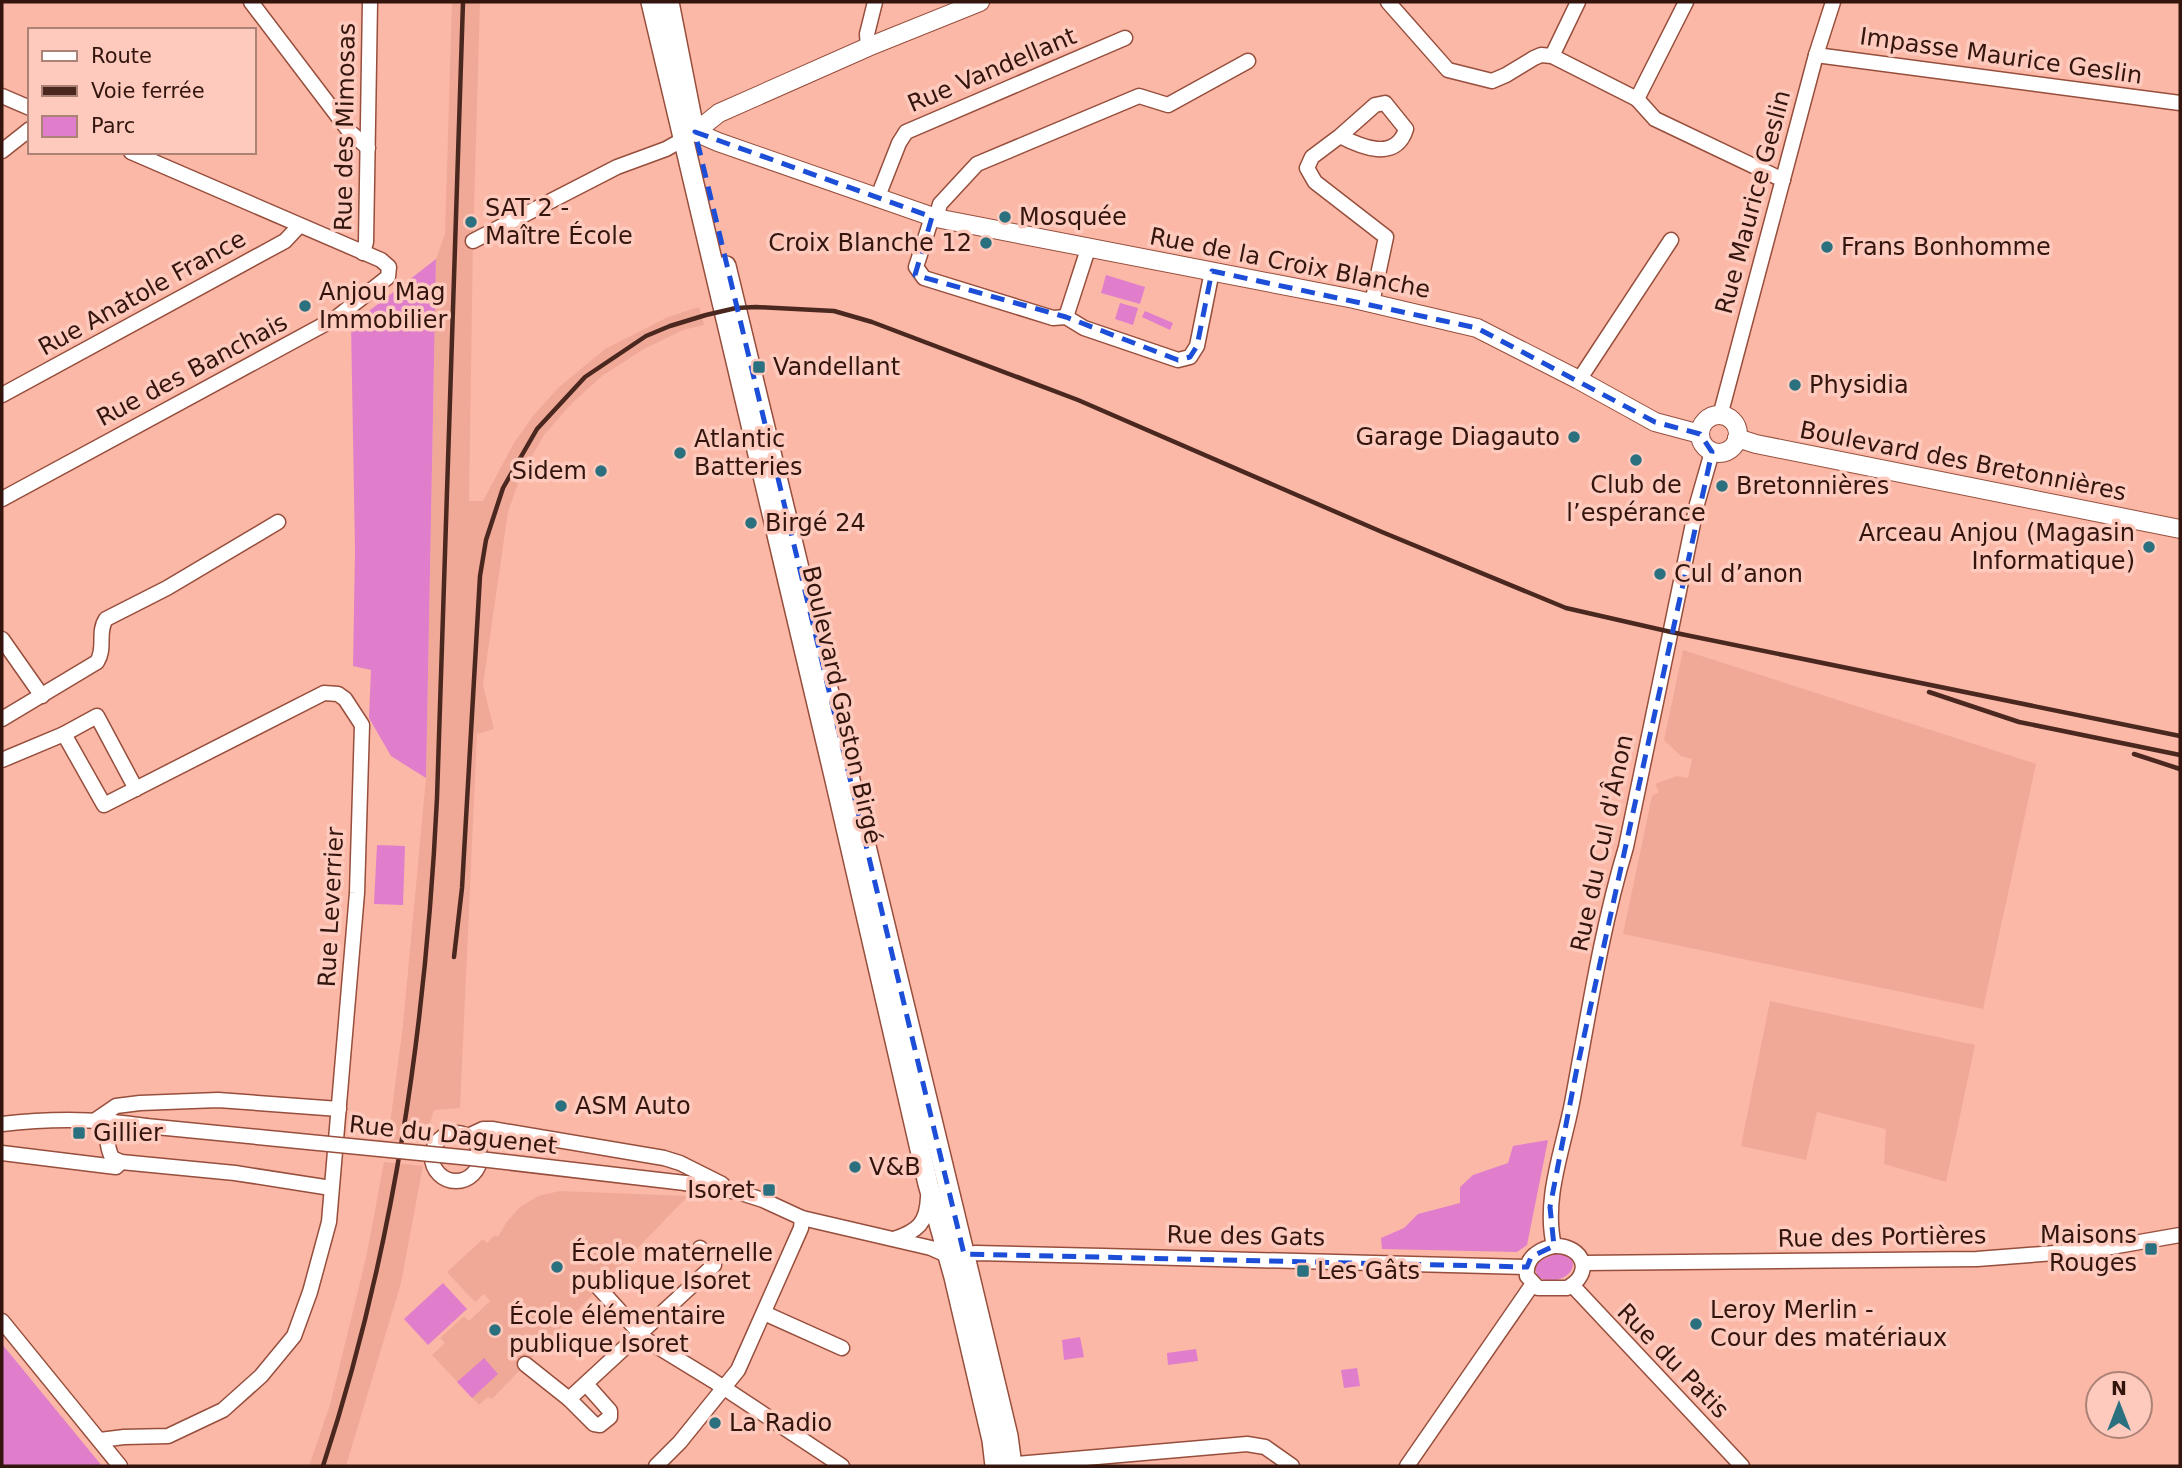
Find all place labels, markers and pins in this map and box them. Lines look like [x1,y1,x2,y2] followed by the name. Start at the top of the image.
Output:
[485,194,633,250] place label: SAT 2 - Maître École
[1019,203,1127,231] place label: Mosquée
[997,209,1013,225] marker: Mosquée
[463,214,479,230] marker: SAT 2 - Maître École
[768,229,972,257] place label: Croix Blanche 12
[1841,233,2051,261] place label: Frans Bonhomme
[978,235,994,251] marker: Croix Blanche 12
[1819,239,1835,255] marker: Frans Bonhomme
[319,278,448,334] place label: Anjou Mag Immobilier
[297,298,313,314] marker: Anjou Mag Immobilier
[773,353,900,381] place label: Vandellant
[751,359,767,375] marker: Vandellant
[1809,371,1909,399] place label: Physidia
[1787,377,1803,393] marker: Physidia
[1355,423,1560,451] place label: Garage Diagauto
[694,425,803,481] place label: Atlantic Batteries
[1566,429,1582,445] marker: Garage Diagauto
[672,445,688,461] marker: Atlantic Batteries
[1628,452,1644,468] marker: Club de l’espérance
[512,457,587,485] place label: Sidem
[593,463,609,479] marker: Sidem
[1566,471,1706,527] place label: Club de l’espérance
[1736,472,1889,500] place label: Bretonnières
[1714,478,1730,494] marker: Bretonnières
[765,509,866,537] place label: Birgé 24
[743,515,759,531] marker: Birgé 24
[1859,519,2135,575] place label: Arceau Anjou (Magasin Informatique)
[2141,539,2157,555] marker: Arceau Anjou (Magasin Informatique)
[1674,560,1803,588] place label: Cul d’anon
[1652,566,1668,582] marker: Cul d’anon
[575,1092,691,1120] place label: ASM Auto
[553,1098,569,1114] marker: ASM Auto
[93,1119,163,1147] place label: Gillier
[71,1125,87,1141] marker: Gillier
[869,1153,921,1181] place label: V&B
[847,1159,863,1175] marker: V&B
[687,1176,755,1204] place label: Isoret
[761,1182,777,1198] marker: Isoret
[2040,1221,2137,1277] place label: Maisons Rouges
[571,1238,773,1295] place label: École maternelle publique Isoret
[2143,1241,2159,1257] marker: Maisons Rouges
[1317,1257,1420,1285] place label: Les Gâts
[549,1259,565,1275] marker: École maternelle publique Isoret
[1295,1263,1311,1279] marker: Les Gâts
[1710,1296,1947,1352] place label: Leroy Merlin - Cour des matériaux
[509,1301,726,1358] place label: École élémentaire publique Isoret
[1688,1316,1704,1332] marker: Leroy Merlin - Cour des matériaux
[487,1322,503,1338] marker: École élémentaire publique Isoret
[729,1409,832,1437] place label: La Radio
[707,1415,723,1431] marker: La Radio

